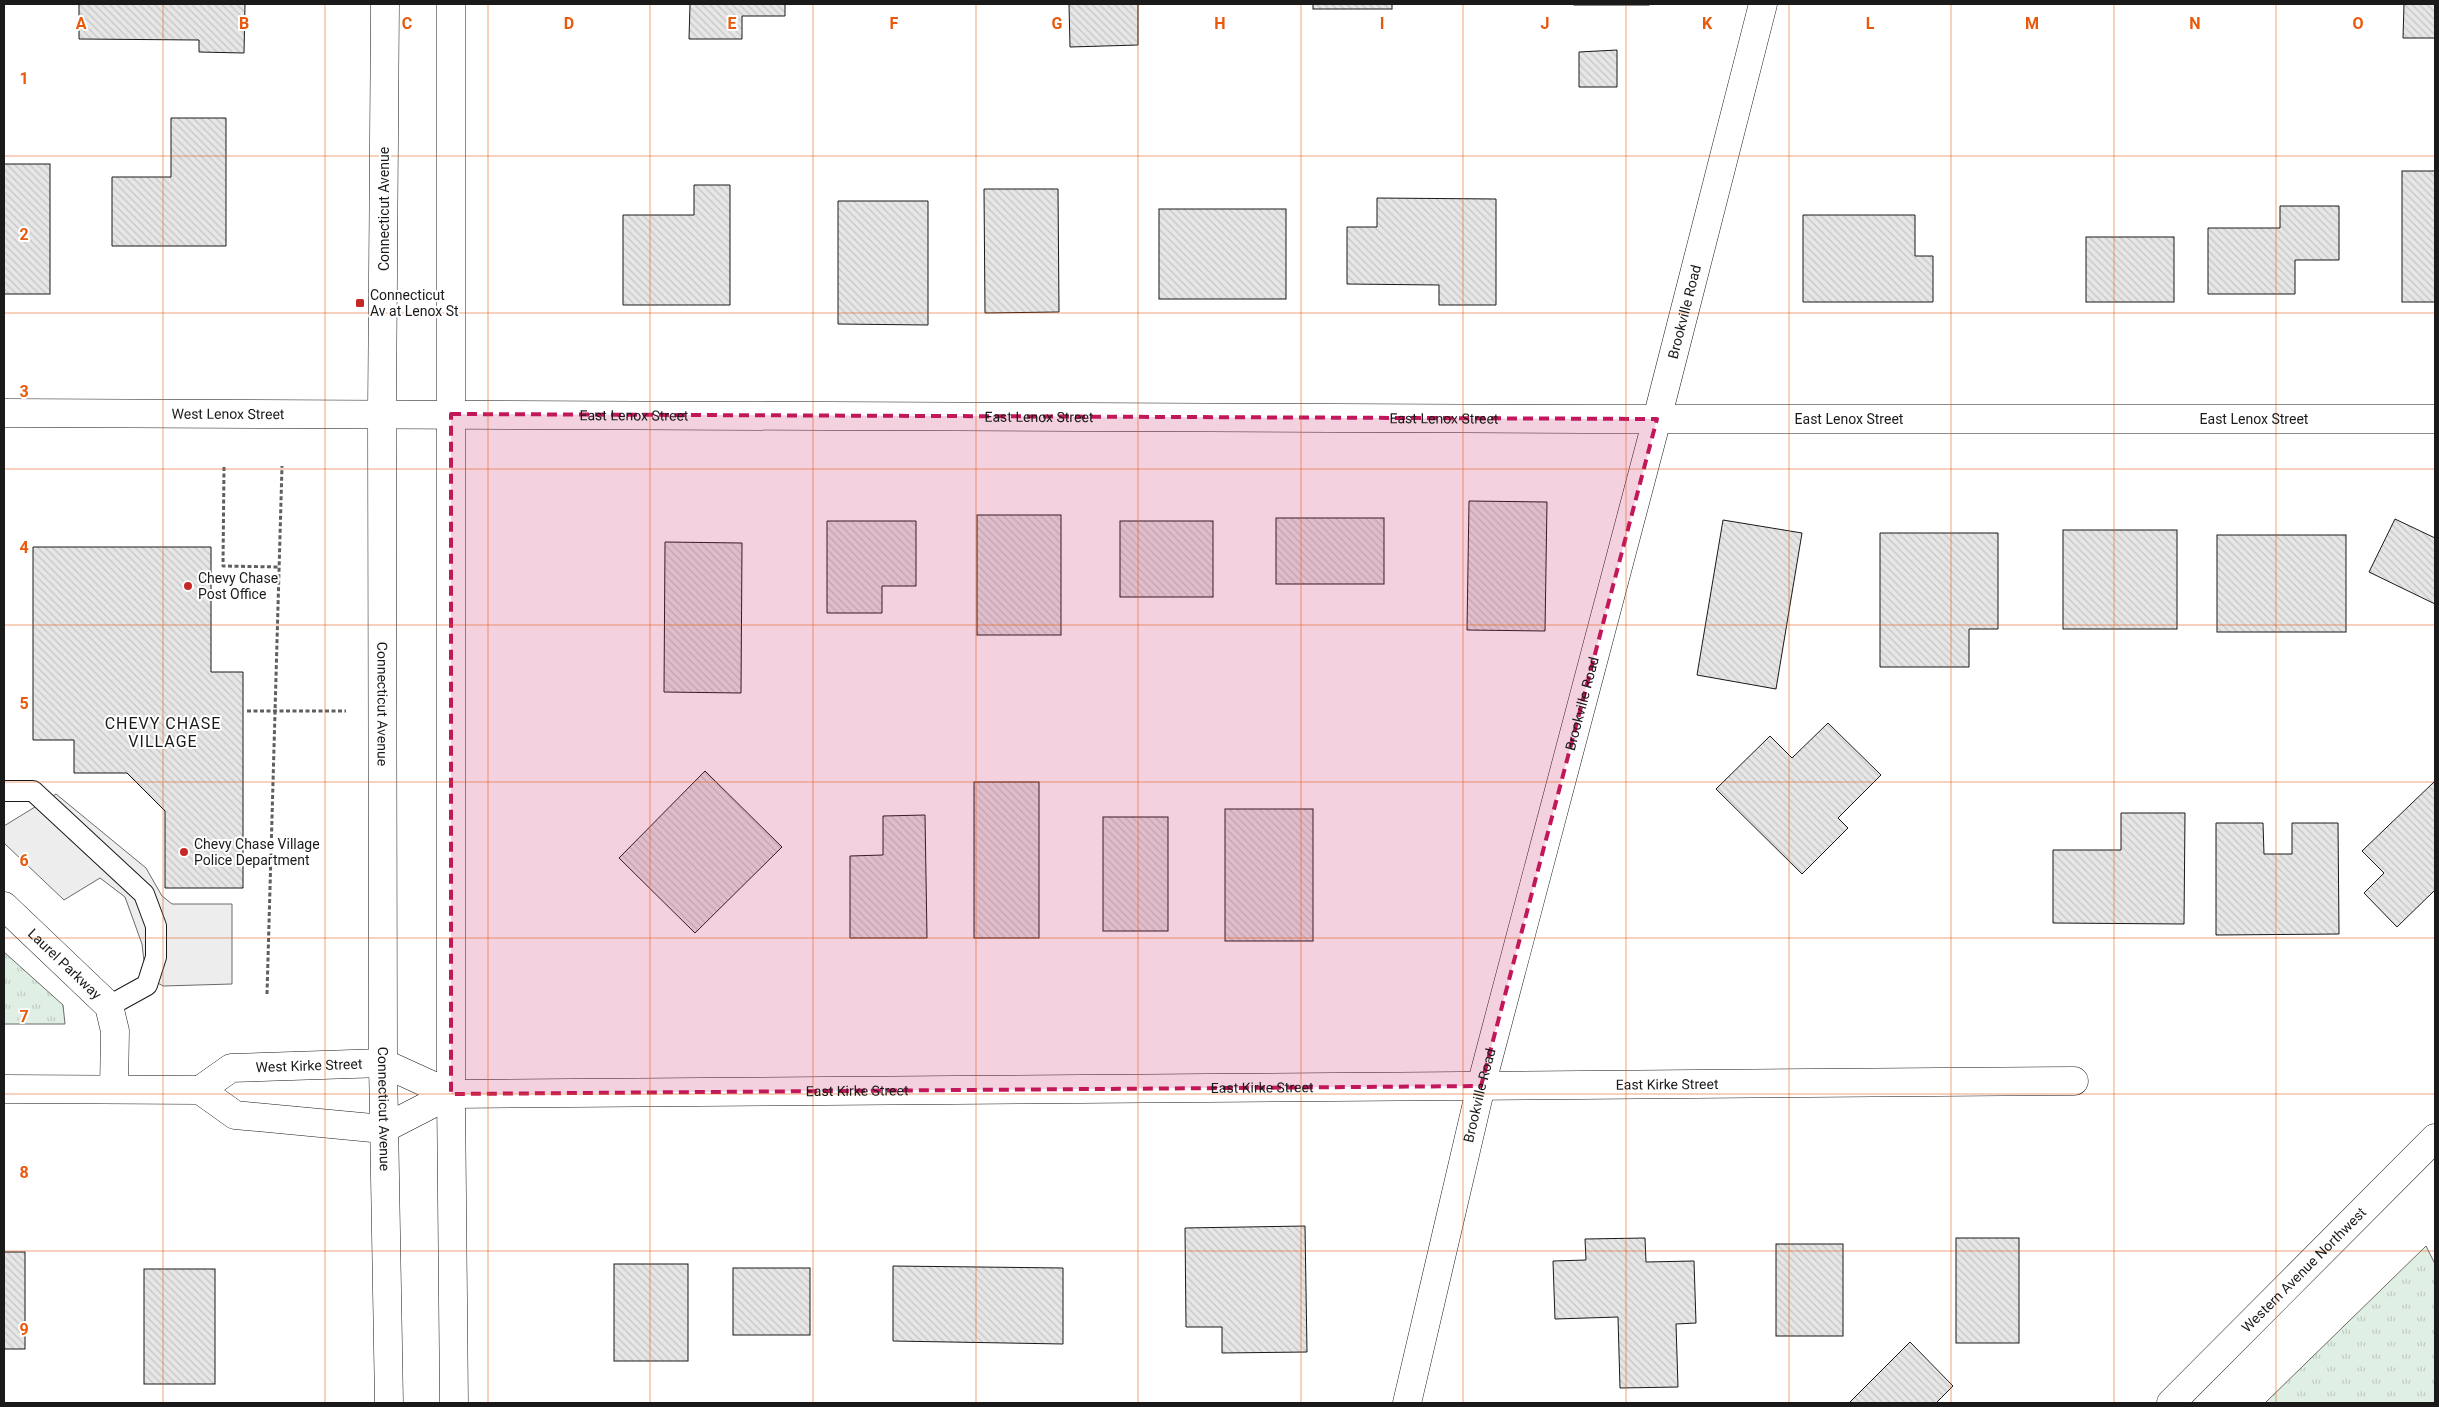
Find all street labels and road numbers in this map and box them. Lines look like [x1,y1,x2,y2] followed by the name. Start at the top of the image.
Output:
[376,147,392,271] street label: Connecticut Avenue
[1665,263,1704,361] street label: Brookville Road
[171,406,285,422] street label: West Lenox Street
[580,407,689,424] street label: East Lenox Street
[985,409,1094,425] street label: East Lenox Street
[1390,410,1499,427] street label: East Lenox Street
[1795,411,1904,427] street label: East Lenox Street
[2200,411,2309,427] street label: East Lenox Street
[374,642,391,766] street label: Connecticut Avenue
[1562,655,1602,752] street label: Brookville Road
[25,925,105,1003] street label: Laurel Parkway
[375,1047,393,1171] street label: Connecticut Avenue
[1460,1047,1499,1144] street label: Brookville Road
[255,1056,363,1075] street label: West Kirke Street
[1616,1076,1719,1093] street label: East Kirke Street
[1211,1079,1314,1096] street label: East Kirke Street
[806,1082,909,1099] street label: East Kirke Street
[2238,1204,2369,1335] street label: Western Avenue Northwest

